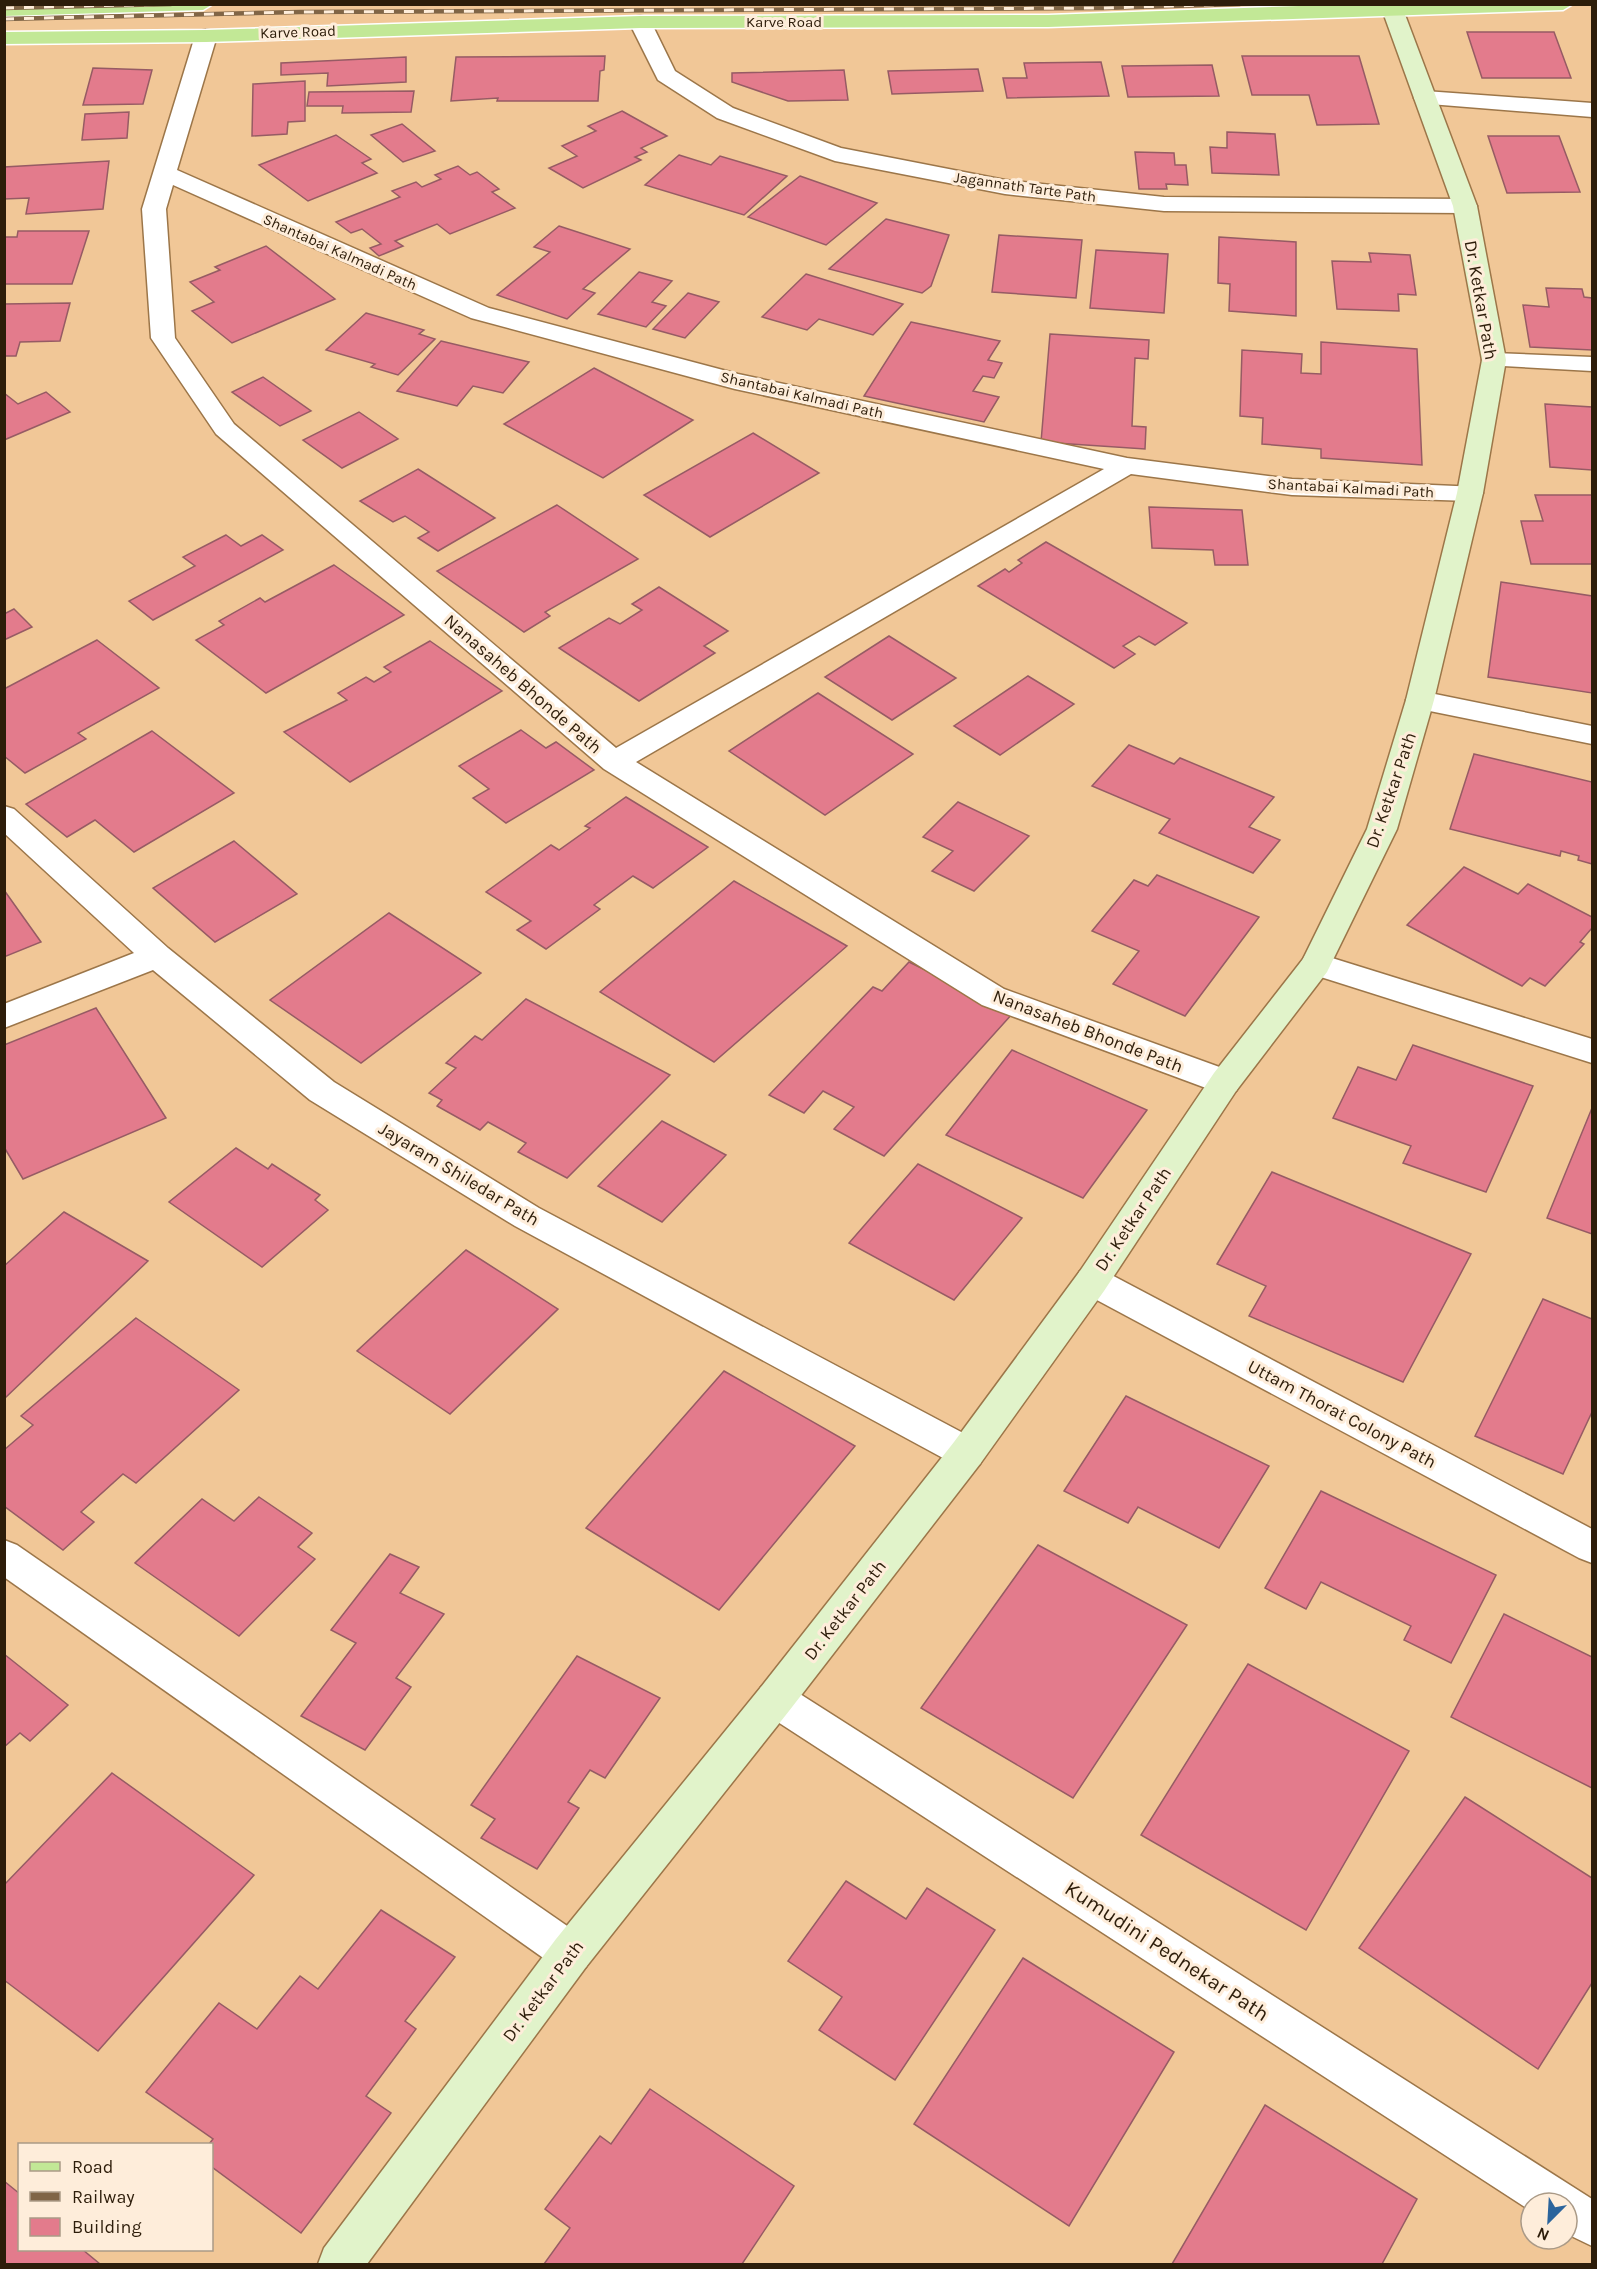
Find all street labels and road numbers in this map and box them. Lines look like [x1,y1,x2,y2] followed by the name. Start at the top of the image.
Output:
[746,13,822,31] street label: Karve Road
[260,22,336,42] street label: Karve Road
[953,168,1097,206] street label: Jagannath Tarte Path
[260,210,420,294] street label: Shantabai Kalmadi Path
[1460,238,1502,362] street label: Dr. Ketkar Path
[719,367,885,423] street label: Shantabai Kalmadi Path
[1267,475,1435,501] street label: Shantabai Kalmadi Path
[440,609,606,759] street label: Nanasaheb Bhonde Path
[1361,729,1421,851] street label: Dr. Ketkar Path
[990,985,1186,1077] street label: Nanasaheb Bhonde Path
[375,1117,543,1231] street label: Jayaram Shiledar Path
[1090,1163,1176,1275] street label: Dr. Ketkar Path
[1244,1355,1440,1473] street label: Uttam Thorat Colony Path
[799,1555,891,1665] street label: Dr. Ketkar Path
[1060,1876,1274,2026] street label: Kumudini Pednekar Path
[498,1936,588,2046] street label: Dr. Ketkar Path

